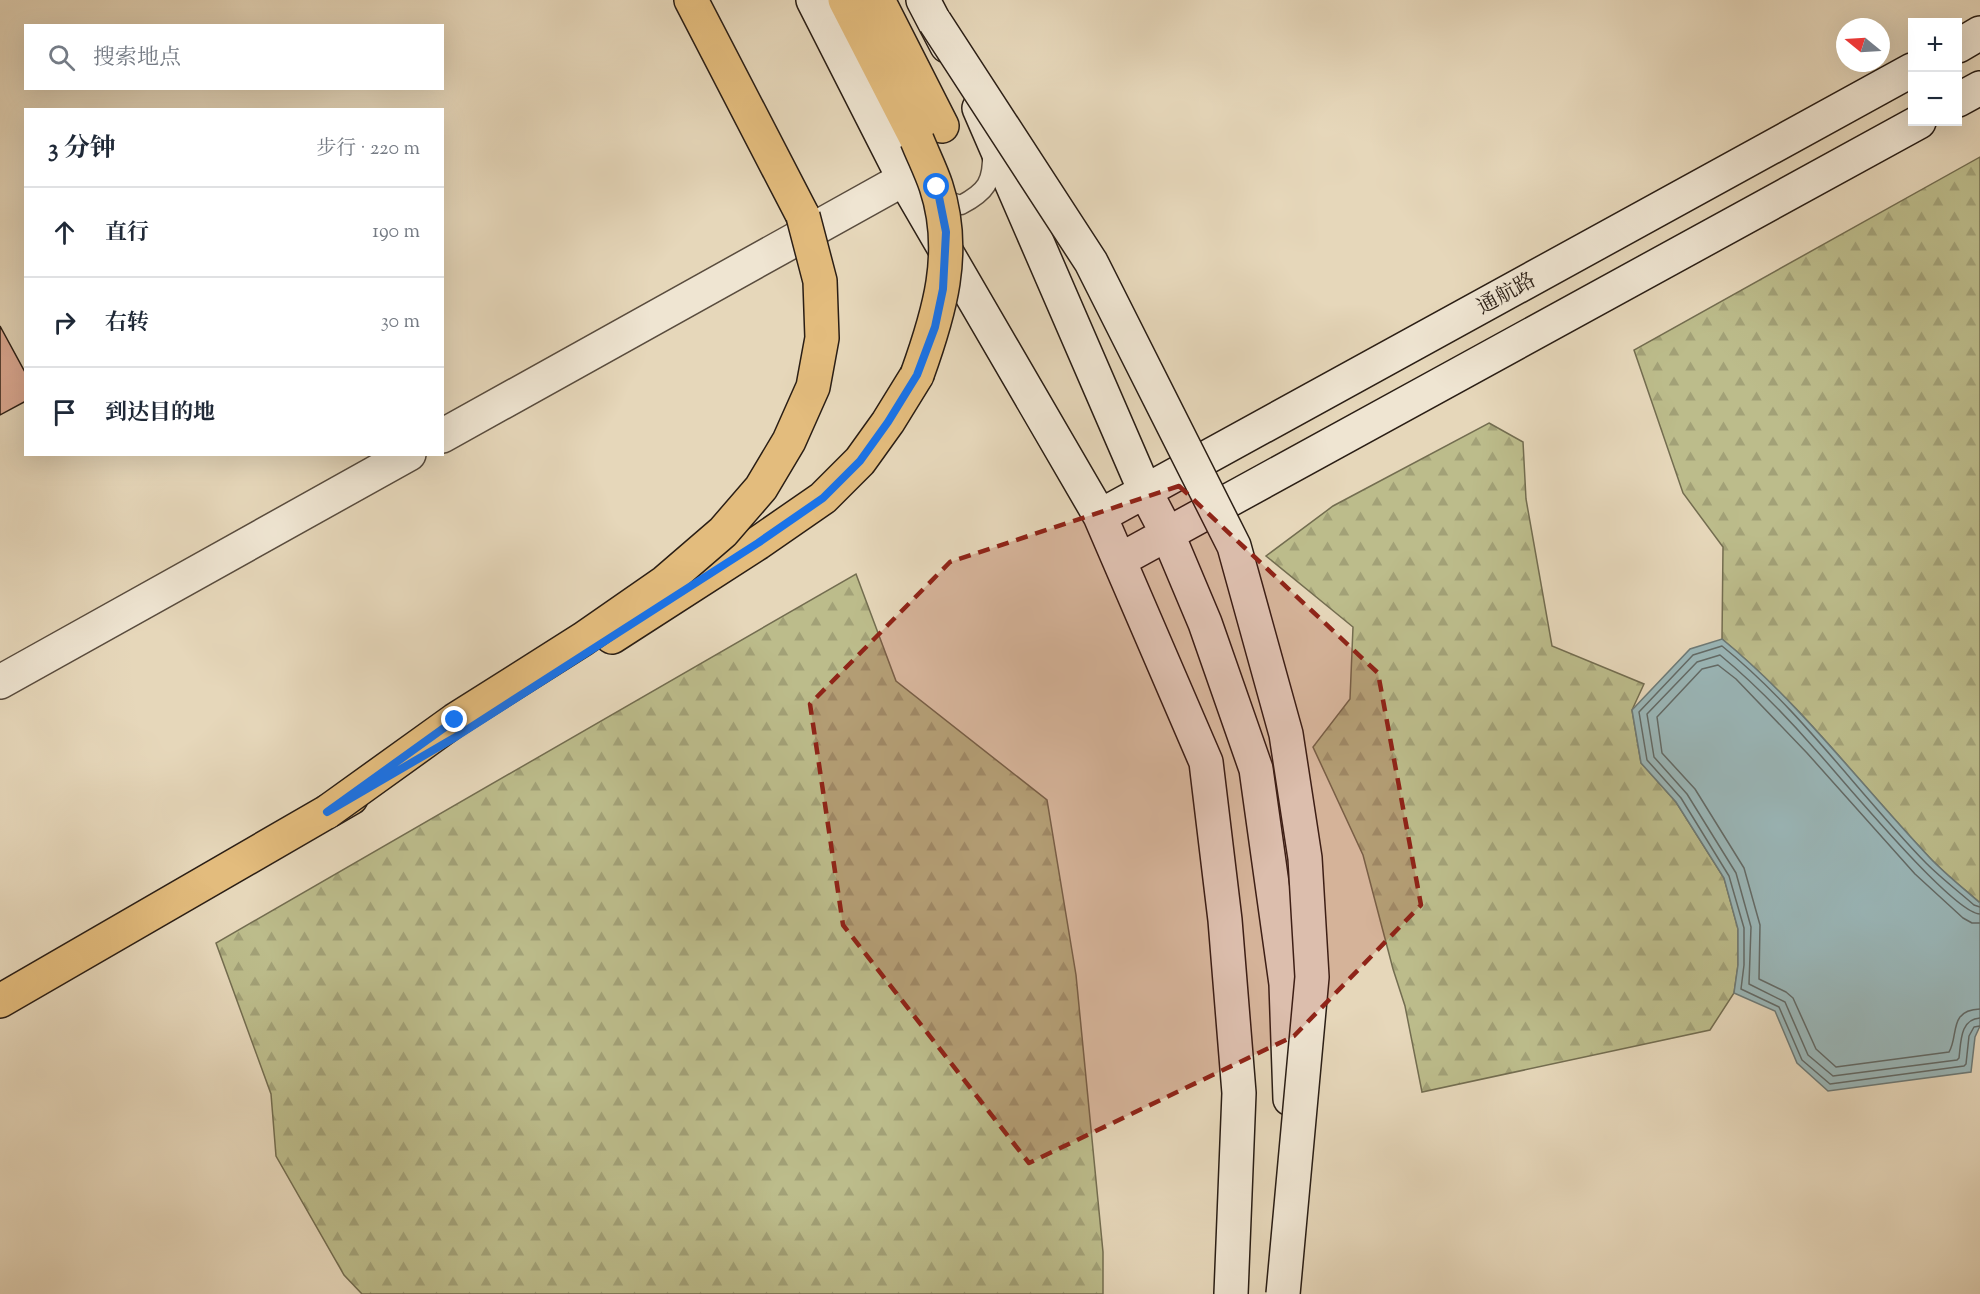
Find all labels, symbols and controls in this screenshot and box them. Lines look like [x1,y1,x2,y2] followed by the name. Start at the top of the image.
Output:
[1836,18,1890,72] north arrow
[1908,18,1962,126] map controls
[1908,18,1962,72] button: +
[24,24,444,90] search box
[45,41,78,74] icon: search
[93,43,181,75] text: 搜索地点
[1908,72,1962,126] button: −
[48,131,116,168] text: 3 分钟
[316,135,420,164] text: 步行 · 220 m
[923,173,949,199] route start
[48,216,81,249] icon: ahead
[105,218,149,250] text: 直行
[372,218,420,247] text: 190 m
[1472,266,1542,323] street label: 通航路
[48,306,81,339] icon: right
[105,308,149,340] text: 右转
[381,308,420,337] text: 30 m
[48,396,81,429] icon: arrive
[105,398,215,430] text: 到达目的地
[441,706,467,732] route end

